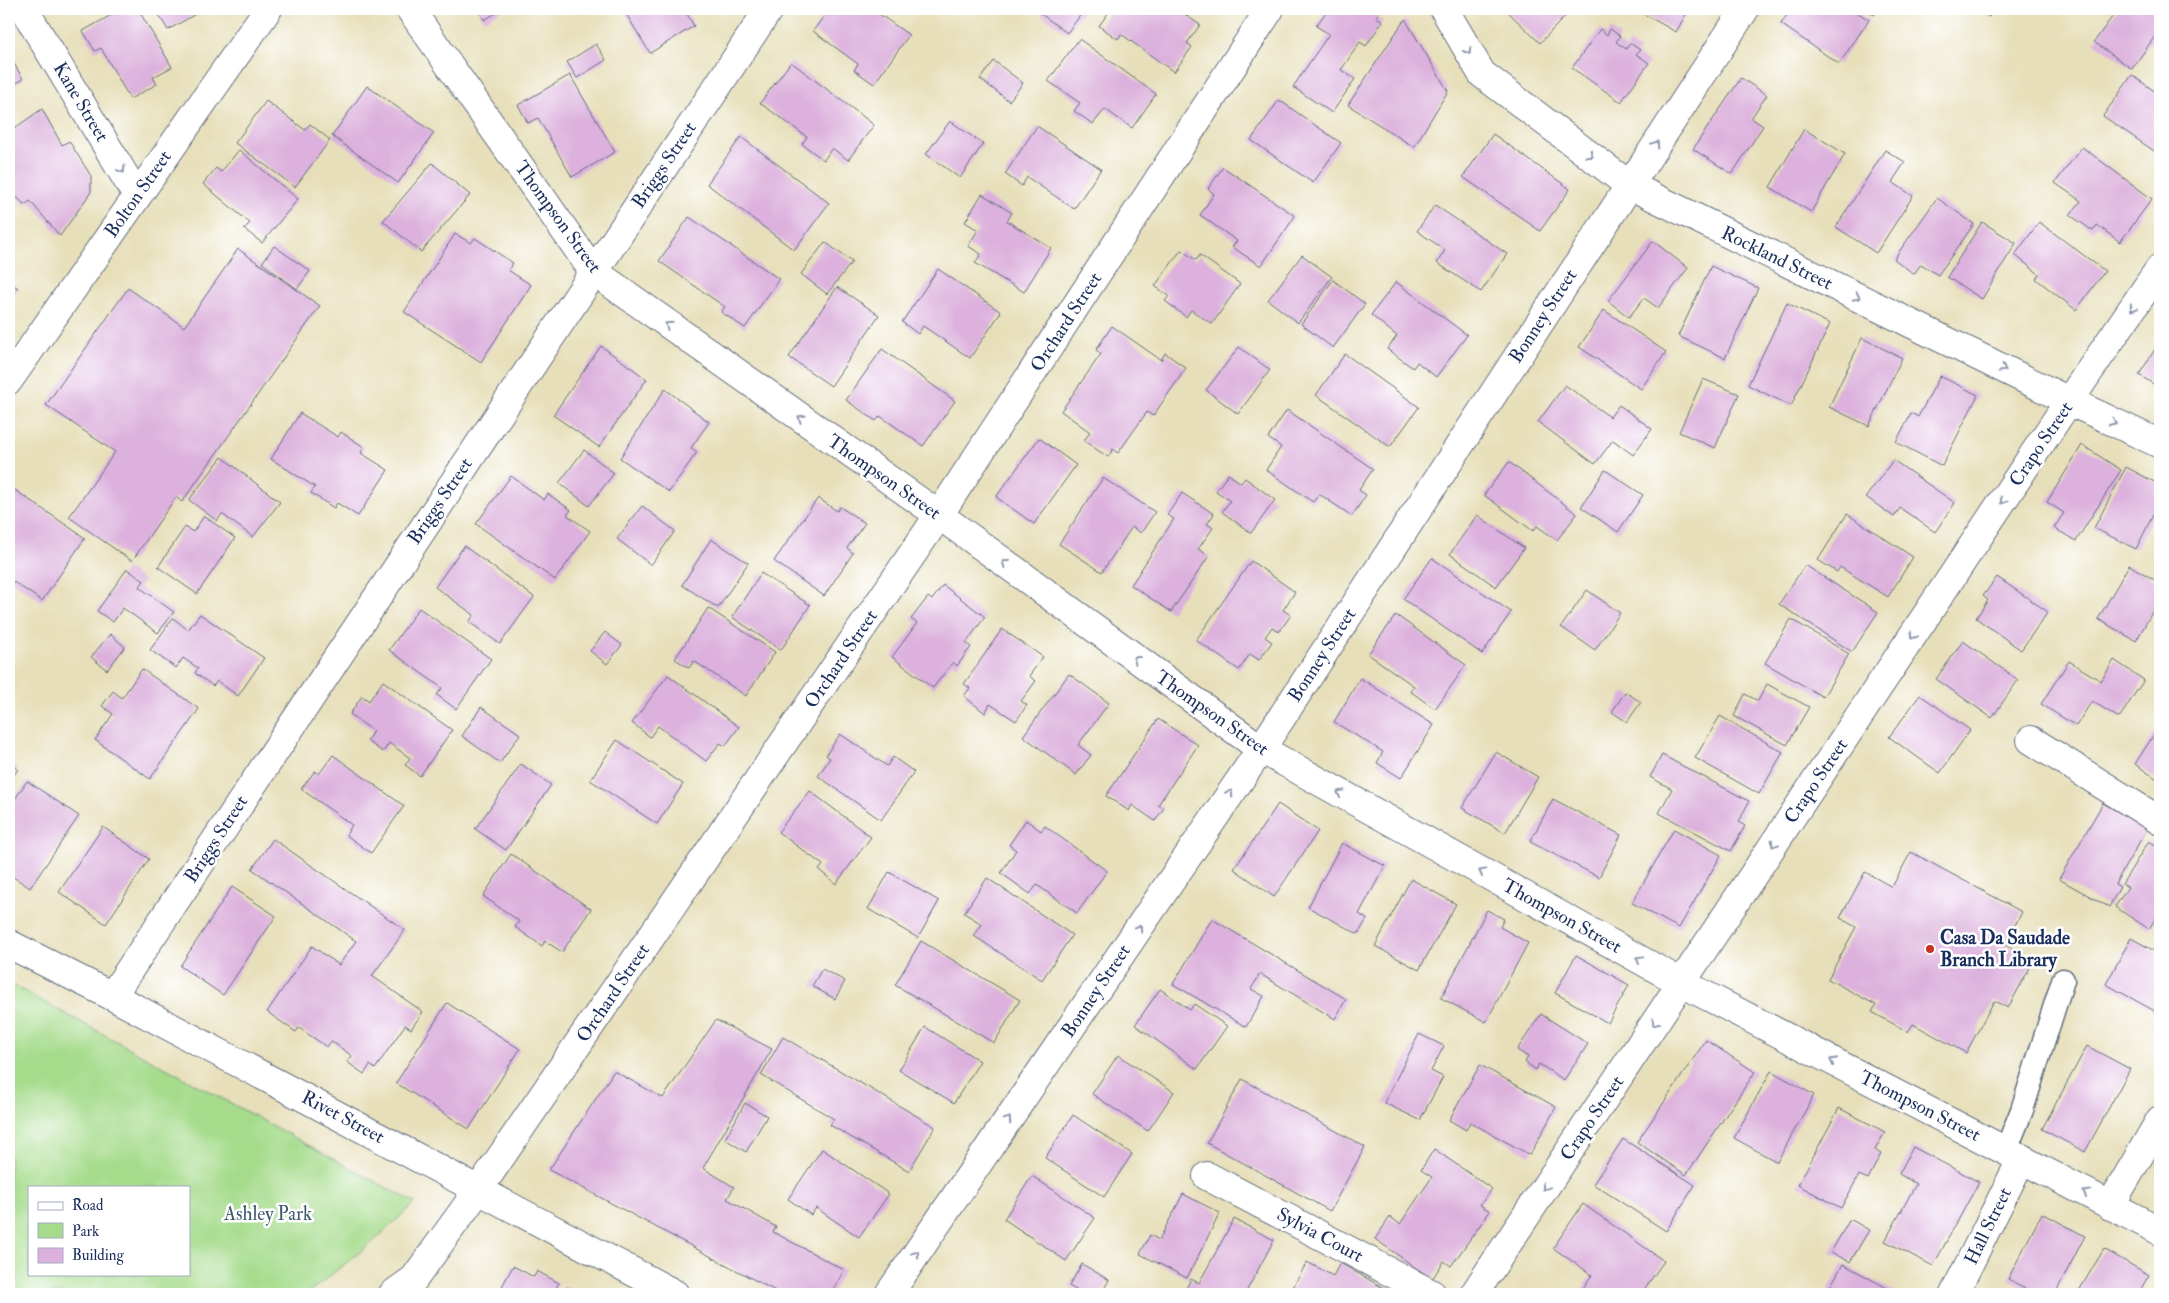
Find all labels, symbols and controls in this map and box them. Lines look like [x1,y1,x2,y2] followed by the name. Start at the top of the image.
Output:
[1462,46,1472,55] one-way arrow
[48,58,114,146] street label: Kane Street
[626,117,702,213] street label: Briggs Street
[1649,140,1659,149] one-way arrow
[99,146,177,242] street label: Bolton Street
[1584,150,1593,158] one-way arrow
[508,156,607,278] street label: Thompson Street
[115,165,125,174] one-way arrow
[1717,221,1837,295] street label: Rockland Street
[1504,264,1582,368] street label: Bonney Street
[1025,268,1107,376] street label: Orchard Street
[1852,291,1861,301] one-way arrow
[2130,302,2139,312] one-way arrow
[664,322,674,331] one-way arrow
[1997,363,2006,373] one-way arrow
[2004,397,2079,492] street label: Crapo Street
[797,415,807,424] one-way arrow
[2108,416,2117,426] one-way arrow
[822,429,945,526] street label: Thompson Street
[402,453,478,549] street label: Briggs Street
[1999,496,2009,505] one-way arrow
[1001,560,1011,569] one-way arrow
[1283,603,1361,707] street label: Bonney Street
[799,605,883,713] street label: Orchard Street
[1909,631,1919,640] one-way arrow
[1132,656,1142,665] one-way arrow
[1150,665,1273,762] street label: Thompson Street
[1779,734,1854,829] street label: Crapo Street
[1336,789,1345,799] one-way arrow
[1224,790,1233,799] one-way arrow
[179,791,253,887] street label: Briggs Street
[1771,839,1780,848] one-way arrow
[1478,868,1487,878] one-way arrow
[1498,873,1626,960] street label: Thompson Street
[1133,924,1142,933] one-way arrow
[1940,926,2070,973] place label: Casa Da Saudade Branch Library
[571,939,655,1047] street label: Orchard Street
[1056,940,1136,1042] street label: Bonney Street
[1924,943,1936,955] marker: Casa Da Saudade Branch Library
[1636,955,1645,965] one-way arrow
[1652,1018,1661,1027] one-way arrow
[1830,1057,1839,1067] one-way arrow
[1855,1065,1985,1148] street label: Thompson Street
[1555,1071,1630,1166] street label: Crapo Street
[297,1085,389,1149] street label: Rivet Street
[1002,1116,1011,1126] one-way arrow
[1542,1182,1551,1191] one-way arrow
[1959,1183,2017,1269] street label: Hall Street
[28,1186,190,1276] legend
[2082,1189,2091,1199] one-way arrow
[72,1196,104,1215] text: Road
[223,1202,312,1226] park label: Ashley Park
[1273,1202,1367,1268] street label: Sylvia Court
[72,1222,99,1241] text: Park
[72,1246,124,1265] text: Building
[910,1250,919,1260] one-way arrow

